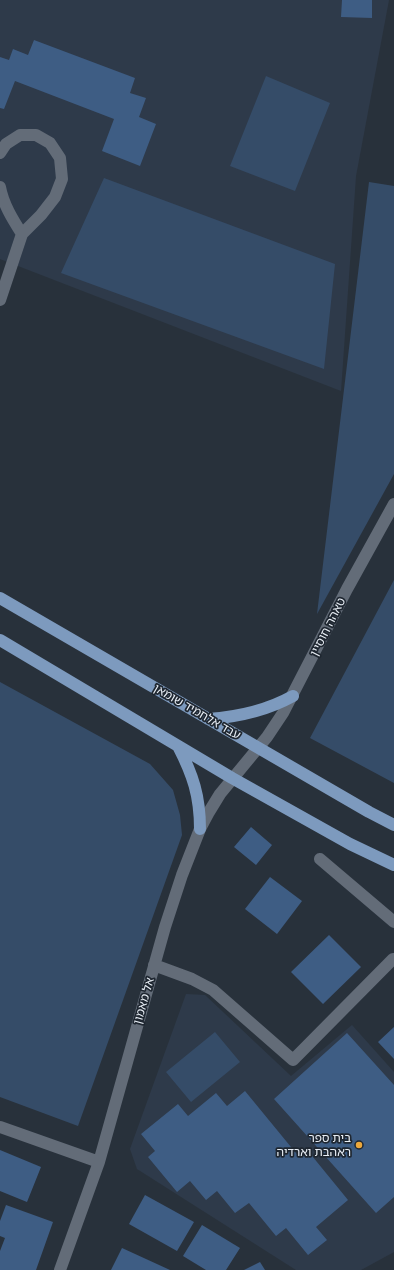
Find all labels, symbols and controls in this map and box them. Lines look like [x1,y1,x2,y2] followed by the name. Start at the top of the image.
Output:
[307,595,349,659] street label: טאהה חוסיין
[151,681,243,743] street label: עבד אלחמיד שומאן
[130,976,158,1026] street label: אל מאמון
[277,1131,351,1159] place label: בית ספר ראהבת וארדיה
[354,1140,364,1150] marker: בית ספר ראהבת וארדיה

